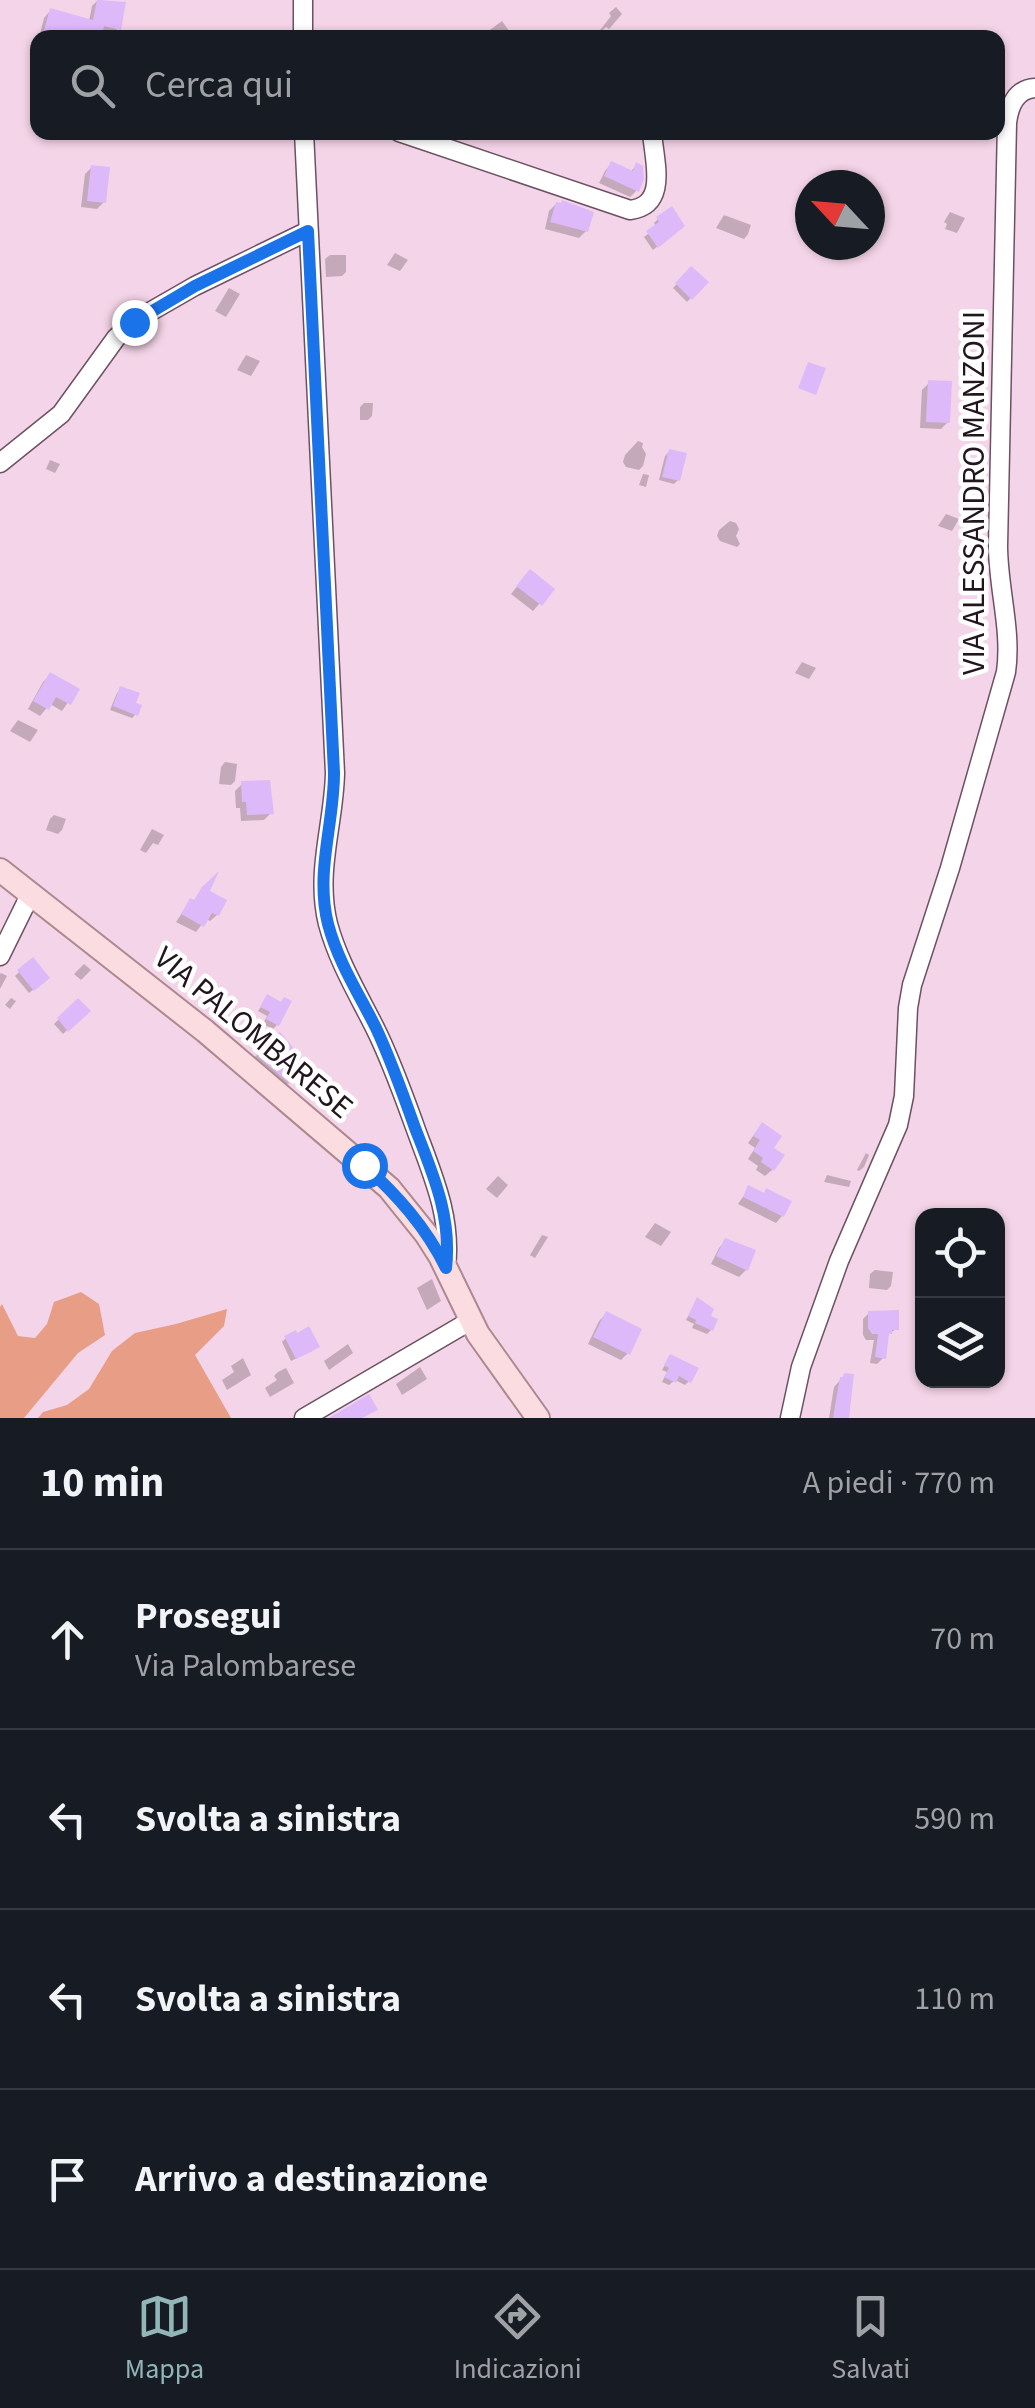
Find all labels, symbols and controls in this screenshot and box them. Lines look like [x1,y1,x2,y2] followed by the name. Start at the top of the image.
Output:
[30,30,1005,140] search box
[65,58,120,113] icon: search
[145,58,293,112] text: Cerca qui
[795,170,885,260] north arrow
[112,300,158,346] route end
[951,311,997,675] street label: VIA ALESSANDRO MANZONI
[144,936,363,1130] street label: VIA PALOMBARESE
[342,1143,388,1189] route start
[915,1208,1005,1388] map controls
[915,1208,1005,1298] button: locate
[915,1298,1005,1388] button: layers
[40,1453,164,1513] text: 10 min
[803,1460,995,1506] text: A piedi · 770 m
[135,1589,282,1643] text: Prosegui
[40,1612,95,1667] icon: ahead
[930,1616,995,1662] text: 70 m
[135,1643,356,1689] text: Via Palombarese
[40,1792,95,1847] icon: left
[135,1792,401,1846] text: Svolta a sinistra
[914,1796,995,1842] text: 590 m
[40,1972,95,2027] icon: left
[135,1972,401,2026] text: Svolta a sinistra
[914,1976,995,2022] text: 110 m
[40,2152,95,2207] icon: arrive
[135,2152,488,2206] text: Arrivo a destinazione
[125,2289,204,2389] tab: Mappa
[454,2289,582,2389] tab: Indicazioni
[831,2289,910,2389] tab: Salvati

